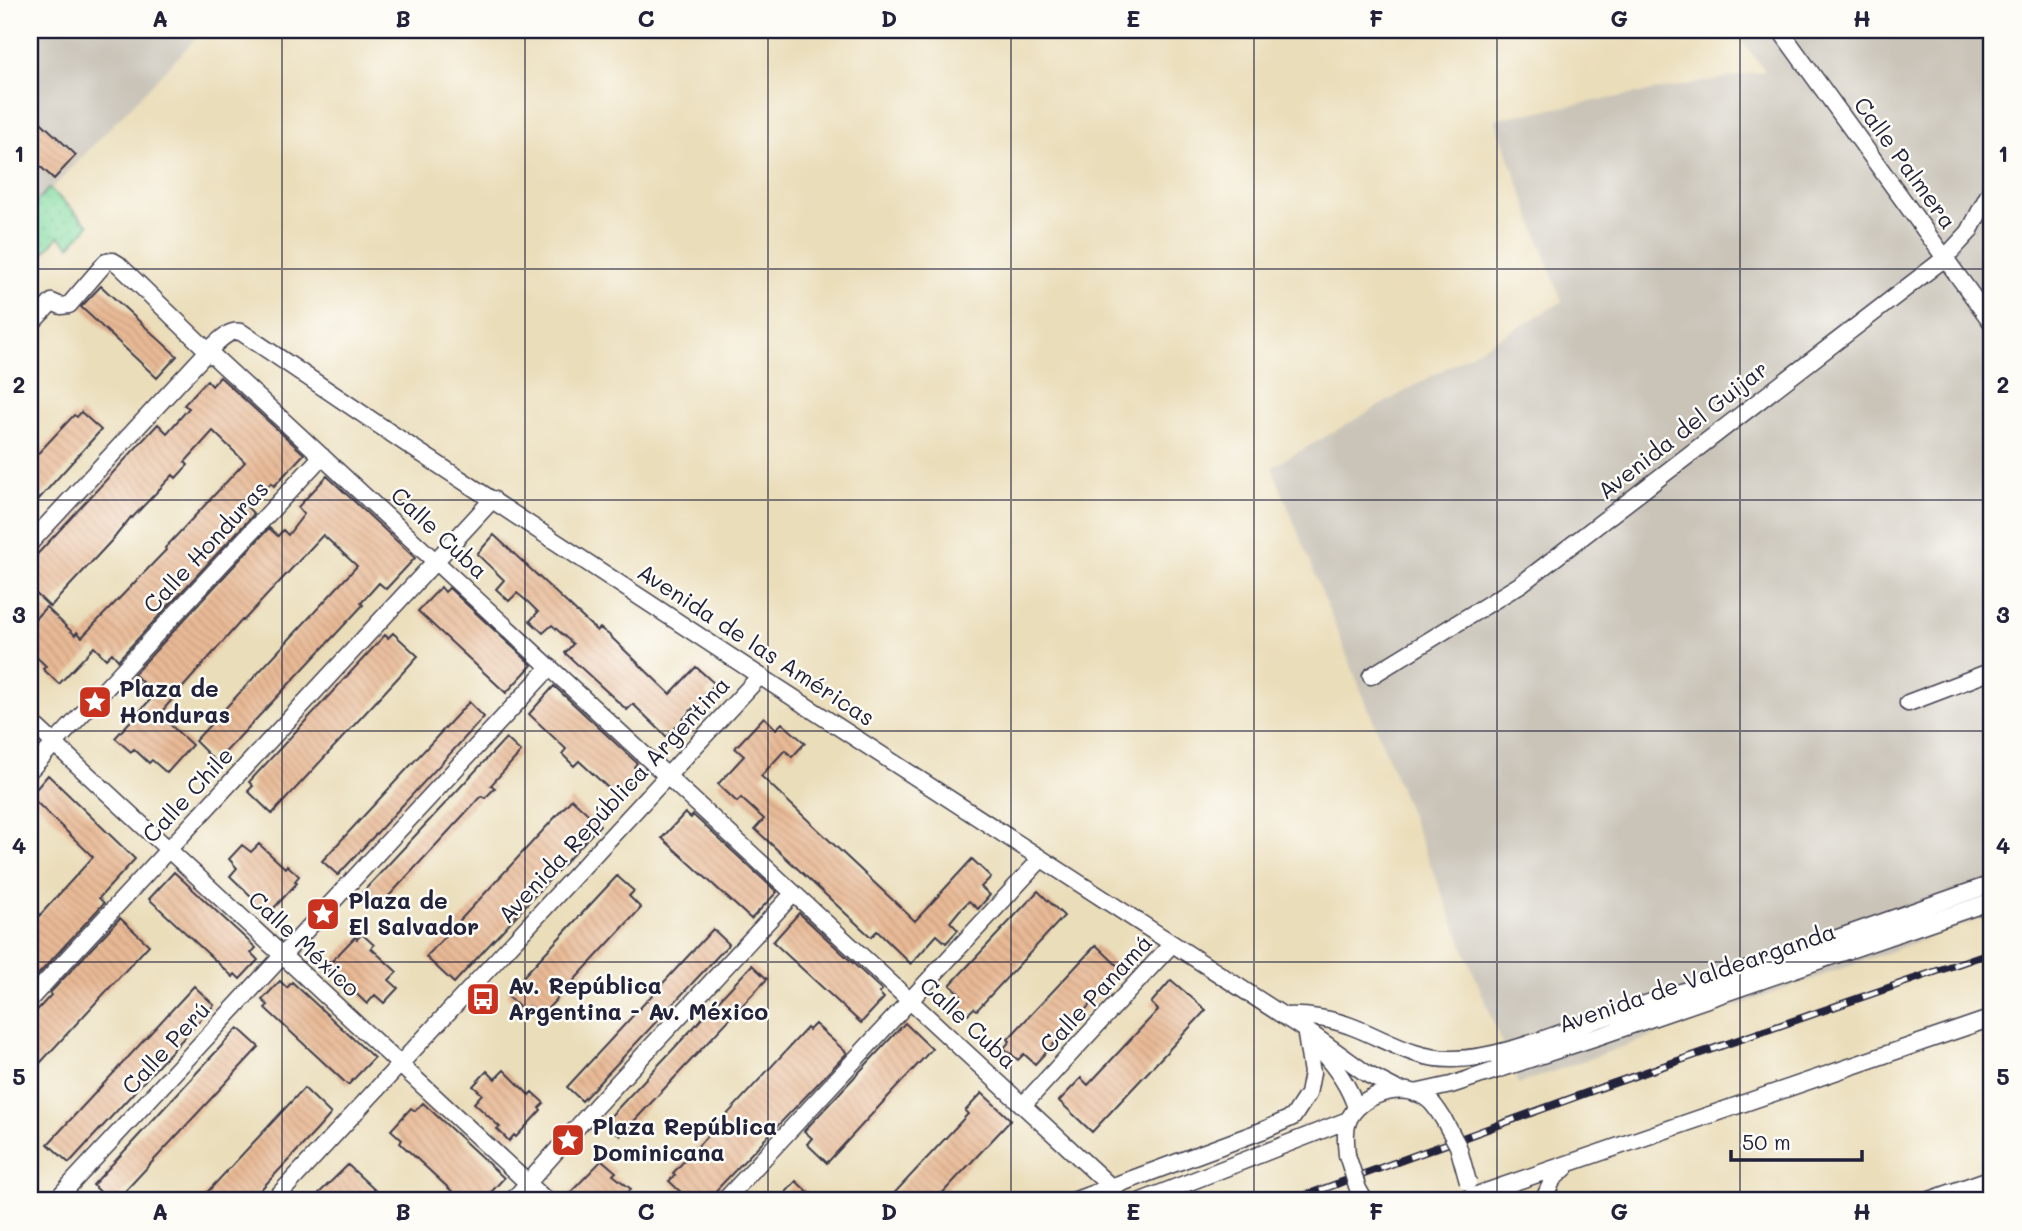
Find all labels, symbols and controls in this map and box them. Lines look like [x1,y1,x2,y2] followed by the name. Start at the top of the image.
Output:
[152,3,168,33] text: A
[395,3,411,33] text: B
[637,3,655,33] text: C
[881,3,897,33] text: D
[1126,3,1140,33] text: E
[1369,3,1383,33] text: F
[1610,3,1628,33] text: G
[1853,3,1871,33] text: H
[1848,90,1964,235] street label: Calle Palmera
[14,138,24,168] text: 1
[1998,138,2008,168] text: 1
[1591,353,1774,505] street label: Avenida del Guijar
[13,369,25,399] text: 2
[1997,369,2009,399] text: 2
[136,474,275,619] street label: Calle Honduras
[385,480,494,585] street label: Calle Cuba
[632,556,881,732] street label: Avenida de las Américas
[12,599,26,629] text: 3
[1996,599,2010,629] text: 3
[491,670,736,929] street label: Avenida República Argentina
[119,673,230,729] place label: Plaza de Honduras
[76,683,114,721] place icon: Plaza de Honduras
[135,740,239,849] street label: Calle Chile
[12,830,26,860] text: 4
[1996,830,2010,860] text: 4
[242,884,367,1003] street label: Calle México
[348,885,479,941] place label: Plaza de El Salvador
[304,895,342,933] place icon: Plaza de El Salvador
[1554,915,1839,1039] street label: Avenida de Valdearganda
[1032,927,1158,1059] street label: Calle Panamá
[508,970,768,1026] place label: Av. República Argentina - Av. México
[914,970,1023,1075] street label: Calle Cuba
[464,980,502,1018] bus stop icon: Av. República Argentina - Av. México
[115,995,216,1100] street label: Calle Perú
[12,1061,26,1091] text: 5
[1996,1061,2010,1091] text: 5
[592,1111,777,1167] place label: Plaza República Dominicana
[1731,1119,1863,1163] scale bar
[549,1121,587,1159] place icon: Plaza República Dominicana
[1742,1128,1791,1155] text: 50 m
[152,1196,168,1226] text: A
[395,1196,411,1226] text: B
[637,1196,655,1226] text: C
[881,1196,897,1226] text: D
[1126,1196,1140,1226] text: E
[1369,1196,1383,1226] text: F
[1610,1196,1628,1226] text: G
[1853,1196,1871,1226] text: H

